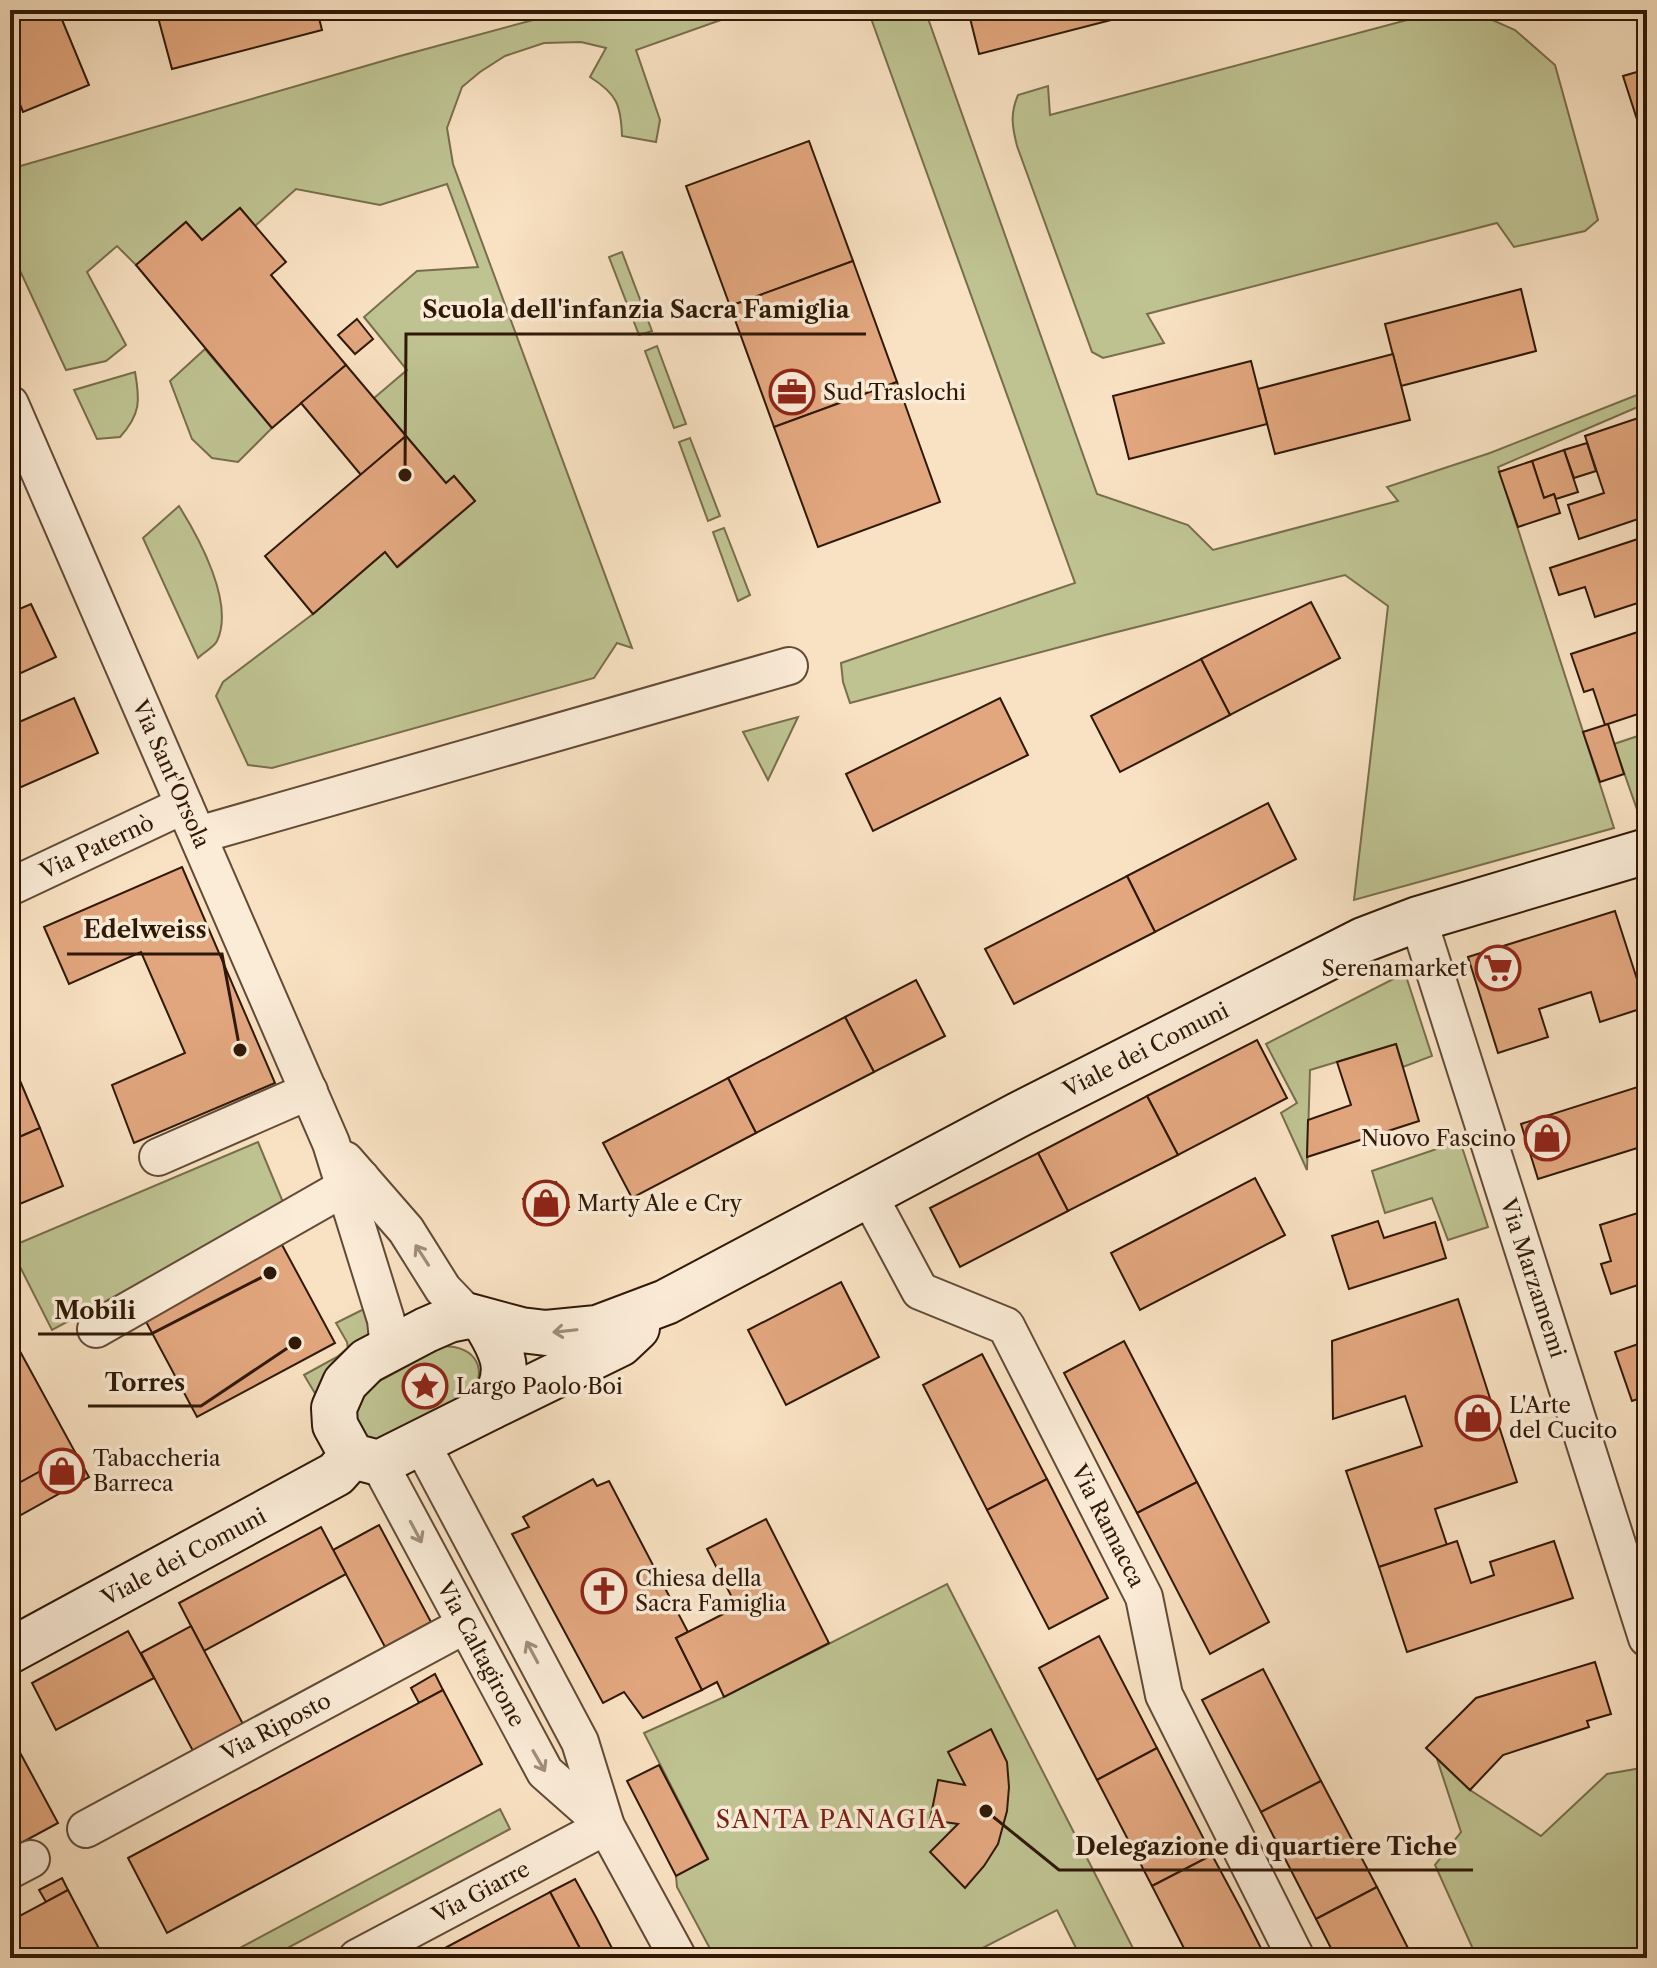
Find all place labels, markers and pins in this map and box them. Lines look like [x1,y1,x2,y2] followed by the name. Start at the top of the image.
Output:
[406,286,866,334] callout: Scuola dell'infanzia Sacra Famiglia
[768,368,816,416] office icon: Sud Traslochi
[823,379,966,406] place label: Sud Traslochi
[67,906,222,954] callout: Edelweiss
[1474,944,1522,992] supermarket icon: Serenamarket
[1322,955,1467,982] place label: Serenamarket
[1523,1114,1571,1162] shop icon: Nuovo Fascino
[1361,1125,1516,1152] place label: Nuovo Fascino
[522,1179,570,1227] shop icon: Marty Ale e Cry
[577,1190,743,1217] place label: Marty Ale e Cry
[38,1286,151,1334] callout: Mobili
[88,1358,201,1406] callout: Torres
[401,1362,449,1410] place icon: Largo Paolo Boi
[456,1373,623,1400] place label: Largo Paolo Boi
[1509,1392,1617,1444] place label: L'Arte del Cucito
[1454,1394,1502,1442] shop icon: L'Arte del Cucito
[93,1445,221,1497] place label: Tabaccheria Barreca
[38,1447,86,1495] shop icon: Tabaccheria Barreca
[635,1565,787,1617] place label: Chiesa della Sacra Famiglia
[580,1567,628,1615] church icon: Chiesa della Sacra Famiglia
[1059,1822,1473,1870] callout: Delegazione di quartiere Tiche

